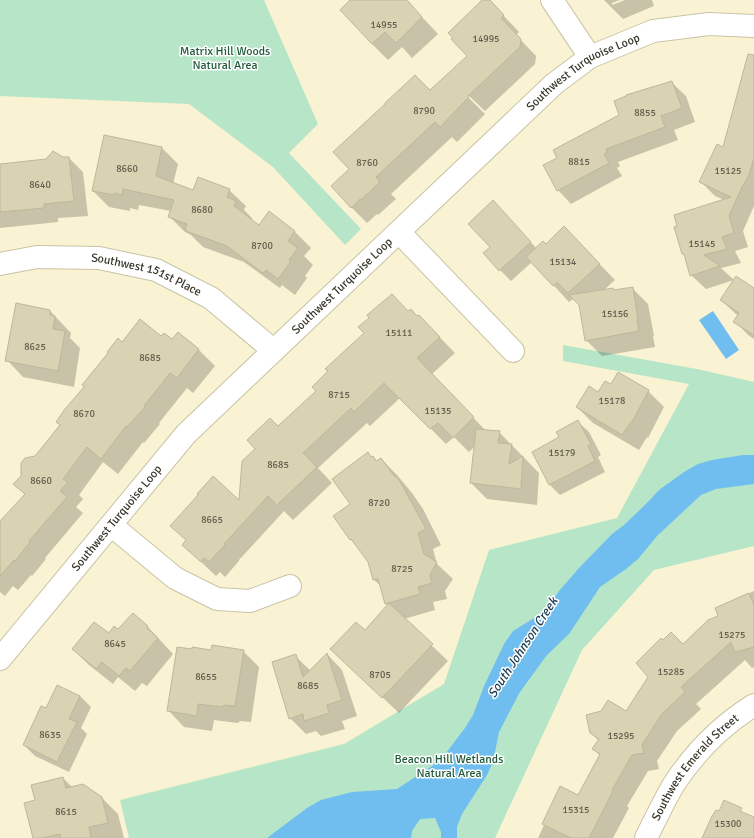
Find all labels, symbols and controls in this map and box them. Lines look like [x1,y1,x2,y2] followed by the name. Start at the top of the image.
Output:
[370,19,398,31] house number: 14955
[523,30,642,114] street label: Southwest Turquoise Loop
[472,33,500,45] house number: 14995
[180,44,270,73] park label: Matrix Hill Woods Natural Area
[413,105,435,117] house number: 8790
[634,107,656,119] house number: 8855
[568,156,590,168] house number: 8815
[356,157,378,169] house number: 8760
[116,163,138,175] house number: 8660
[714,165,742,177] house number: 15125
[29,179,51,191] house number: 8640
[191,204,213,216] house number: 8680
[289,235,396,338] street label: Southwest Turquoise Loop
[688,238,716,250] house number: 15145
[251,240,273,252] house number: 8700
[91,251,204,300] street label: Southwest 151st Place
[549,256,577,268] house number: 15134
[601,308,629,320] house number: 15156
[385,327,413,339] house number: 15111
[24,341,46,353] house number: 8625
[139,352,161,364] house number: 8685
[328,389,350,401] house number: 8715
[598,395,626,407] house number: 15178
[424,405,452,417] house number: 15135
[73,408,95,420] house number: 8670
[548,447,576,459] house number: 15179
[267,459,289,471] house number: 8685
[69,462,165,575] street label: Southwest Turquoise Loop
[30,475,52,487] house number: 8660
[368,497,390,509] house number: 8720
[201,514,223,526] house number: 8665
[391,563,413,575] house number: 8725
[484,593,562,701] water label: South Johnson Creek
[718,629,746,641] house number: 15275
[104,638,126,650] house number: 8645
[657,666,685,678] house number: 15285
[369,669,391,681] house number: 8705
[195,671,217,683] house number: 8655
[297,680,319,692] house number: 8685
[649,711,742,823] street label: Southwest Emerald Street
[39,729,61,741] house number: 8635
[607,730,635,742] house number: 15295
[395,752,503,781] park label: Beacon Hill Wetlands Natural Area
[562,804,590,816] house number: 15315
[55,806,77,818] house number: 8615
[714,818,742,830] house number: 15300

